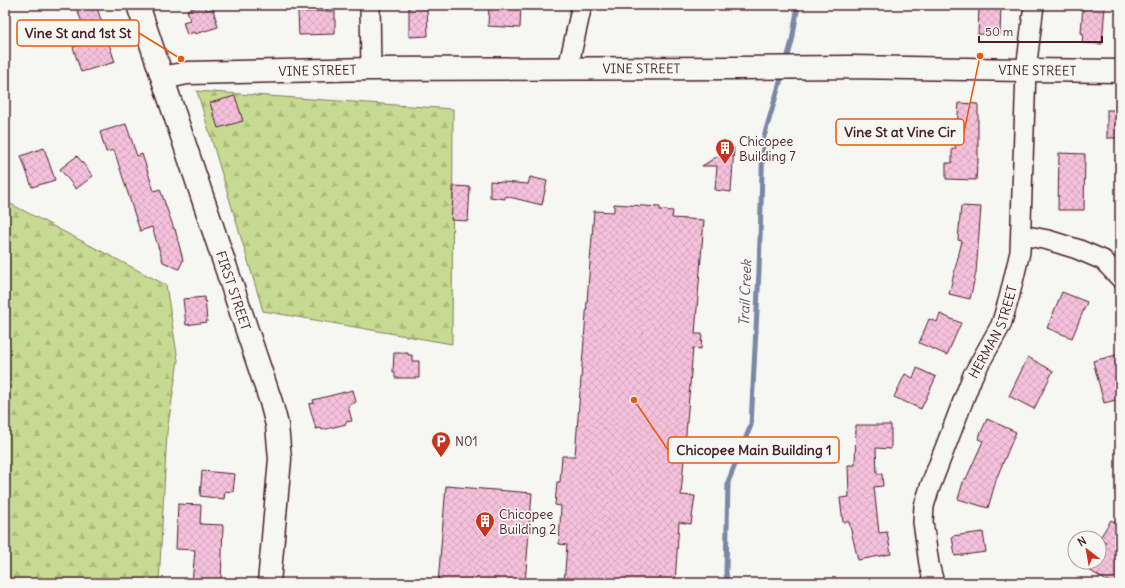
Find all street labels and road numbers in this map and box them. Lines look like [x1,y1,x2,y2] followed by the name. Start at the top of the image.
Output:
[602,60,681,77] street label: VINE STREET
[278,61,357,80] street label: VINE STREET
[998,61,1077,79] street label: VINE STREET
[212,248,255,333] street label: FIRST STREET
[964,283,1020,381] street label: HERMAN STREET

